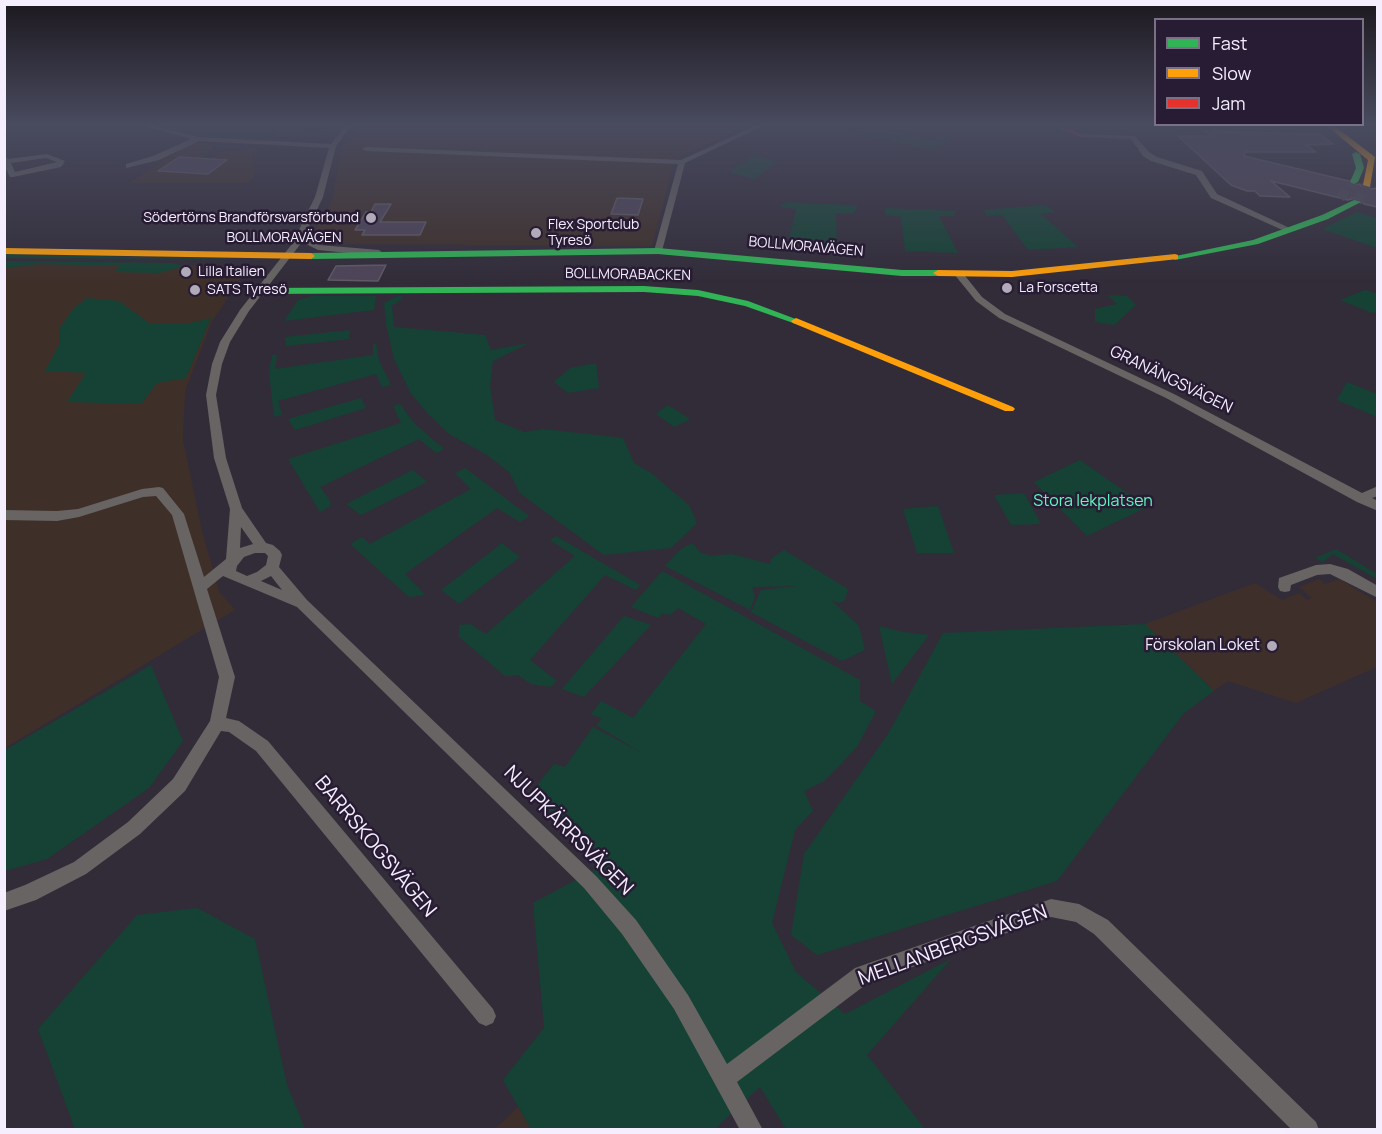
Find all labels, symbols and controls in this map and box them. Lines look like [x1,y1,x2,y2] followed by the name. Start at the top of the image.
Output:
[1154,18,1364,126] legend
[1212,31,1247,55] text: Fast
[1212,61,1251,85] text: Slow
[1212,91,1246,115] text: Jam
[143,210,359,226] place label: Södertörns Brandförsvarsförbund
[364,211,378,225] marker: Södertörns Brandförsvarsförbund
[548,217,639,250] place label: Flex Sportclub Tyresö
[529,226,543,240] marker: Flex Sportclub Tyresö
[226,230,342,246] street label: BOLLMORAVÄGEN
[748,234,864,260] street label: BOLLMORAVÄGEN
[198,264,265,280] place label: Lilla Italien
[179,265,193,279] marker: Lilla Italien
[565,266,691,284] street label: BOLLMORABACKEN
[1019,280,1098,296] place label: La Forscetta
[1000,281,1014,295] marker: La Forscetta
[207,282,287,298] place label: SATS Tyresö
[188,283,202,297] marker: SATS Tyresö
[1107,342,1235,418] street label: GRANÄNGSVÄGEN
[1033,492,1153,512] park label: Stora lekplatsen
[1145,636,1260,656] place label: Förskolan Loket
[1265,639,1279,653] marker: Förskolan Loket
[498,761,638,901] street label: NJUPKÄRRSVÄGEN
[309,772,441,922] street label: BARRSKOGSVÄGEN
[855,901,1051,991] street label: MELLANBERGSVÄGEN

